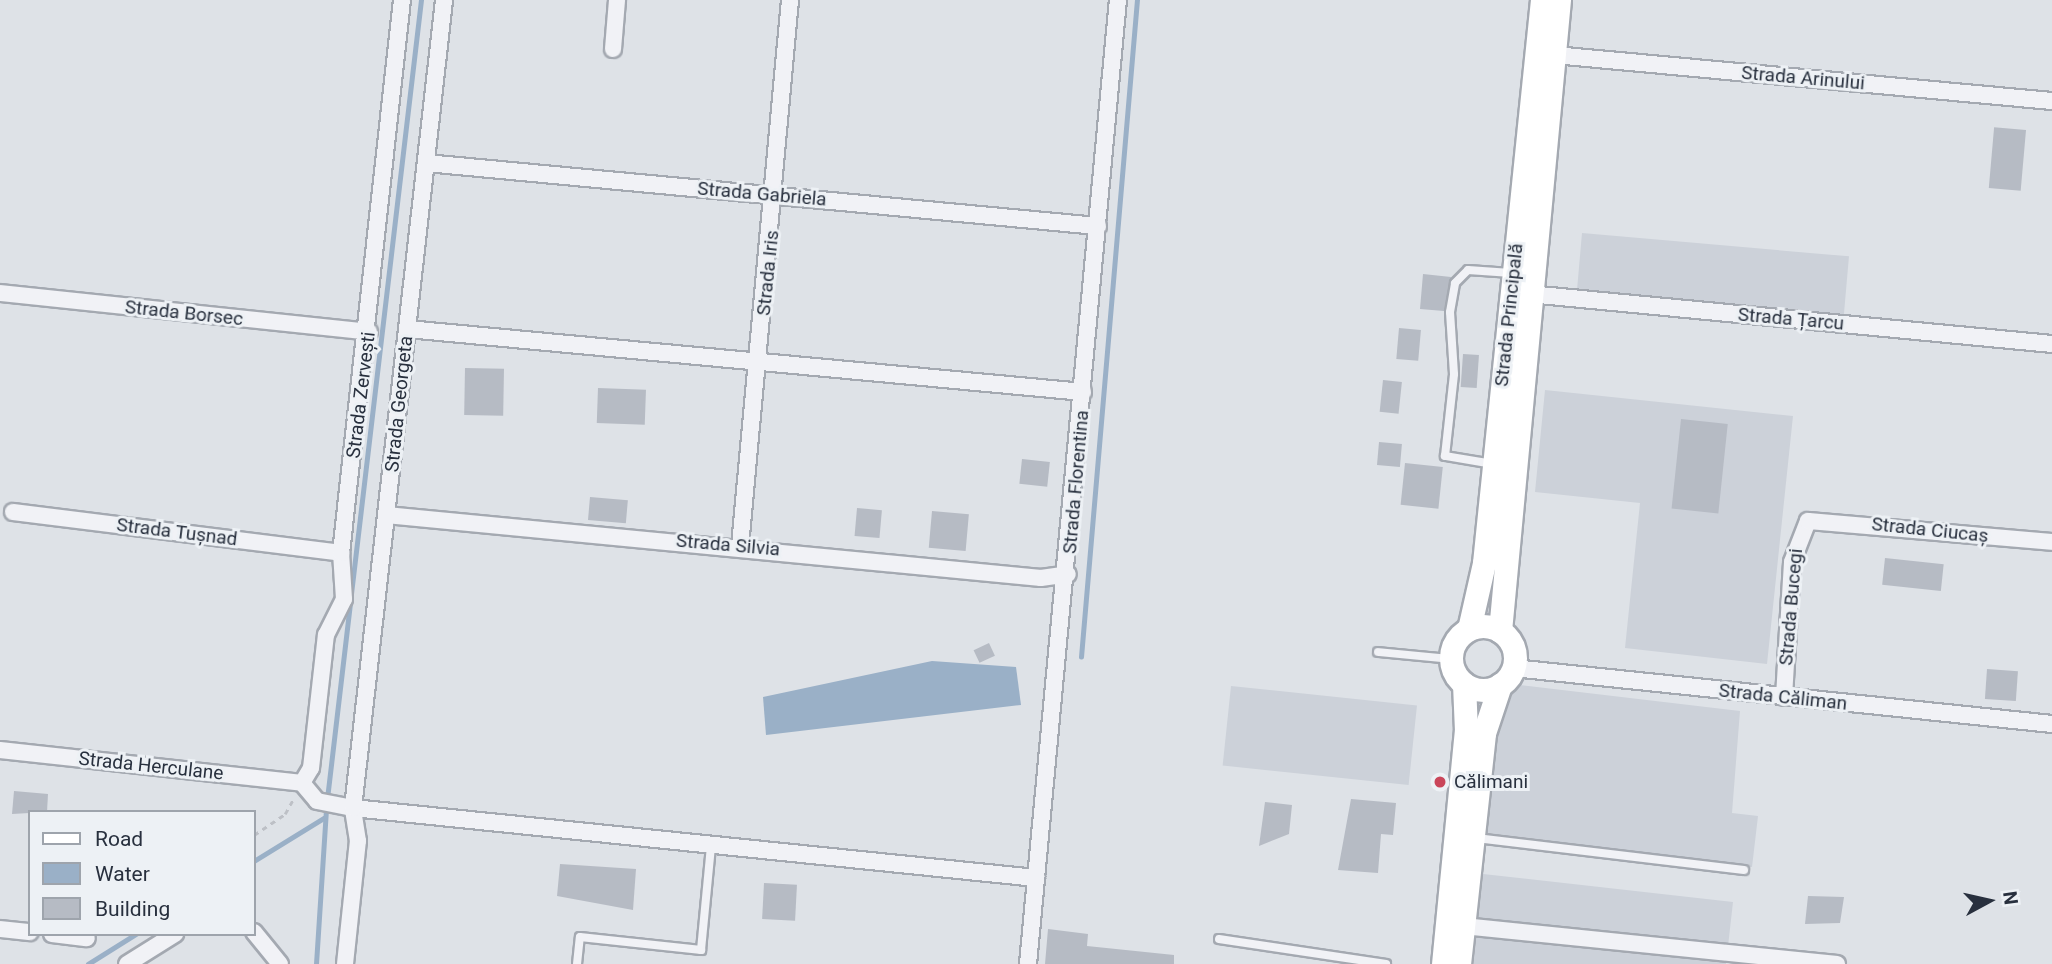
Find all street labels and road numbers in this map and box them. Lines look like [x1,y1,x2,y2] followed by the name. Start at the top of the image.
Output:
[1740,61,1866,95] street label: Strada Arinului
[696,177,828,211] street label: Strada Gabriela
[752,229,784,317] street label: Strada Iris
[1490,242,1528,388] street label: Strada Principală
[124,295,244,331] street label: Strada Borsec
[1737,303,1845,335] street label: Strada Țarcu
[342,330,380,460] street label: Strada Zervești
[380,335,418,473] street label: Strada Georgeta
[1058,409,1094,555] street label: Strada Florentina
[115,513,239,551] street label: Strada Tușnad
[1871,513,1989,547] street label: Strada Ciucaș
[675,529,781,561] street label: Strada Silvia
[1775,548,1807,666] street label: Strada Bucegi
[1718,679,1848,715] street label: Strada Căliman
[77,747,225,785] street label: Strada Herculane

